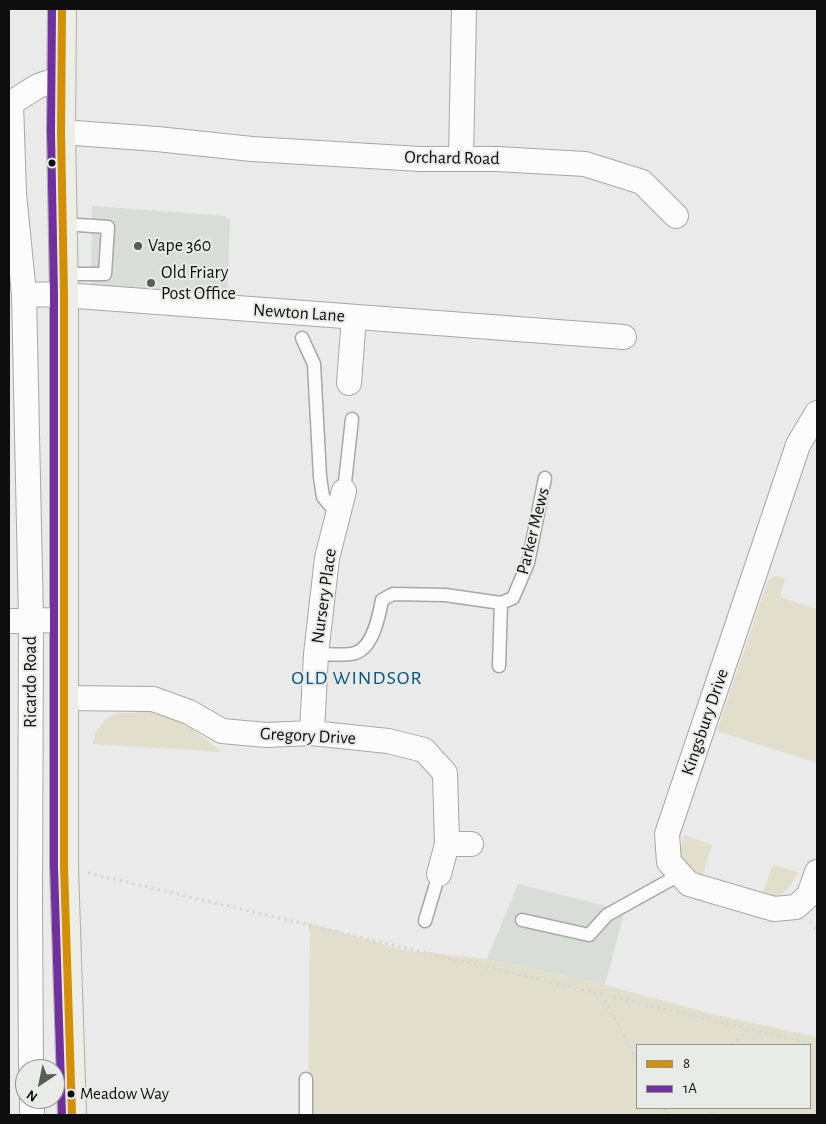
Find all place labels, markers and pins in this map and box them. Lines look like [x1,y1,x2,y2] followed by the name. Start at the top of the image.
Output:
[47,158,57,168] unlabelled marker
[148,235,211,257] place label: Vape 360
[132,240,144,252] marker: Vape 360
[161,262,236,304] place label: Old Friary Post Office
[145,277,157,289] marker: Old Friary Post Office
[80,1084,169,1104] place label: Meadow Way
[66,1089,76,1099] marker: Meadow Way

